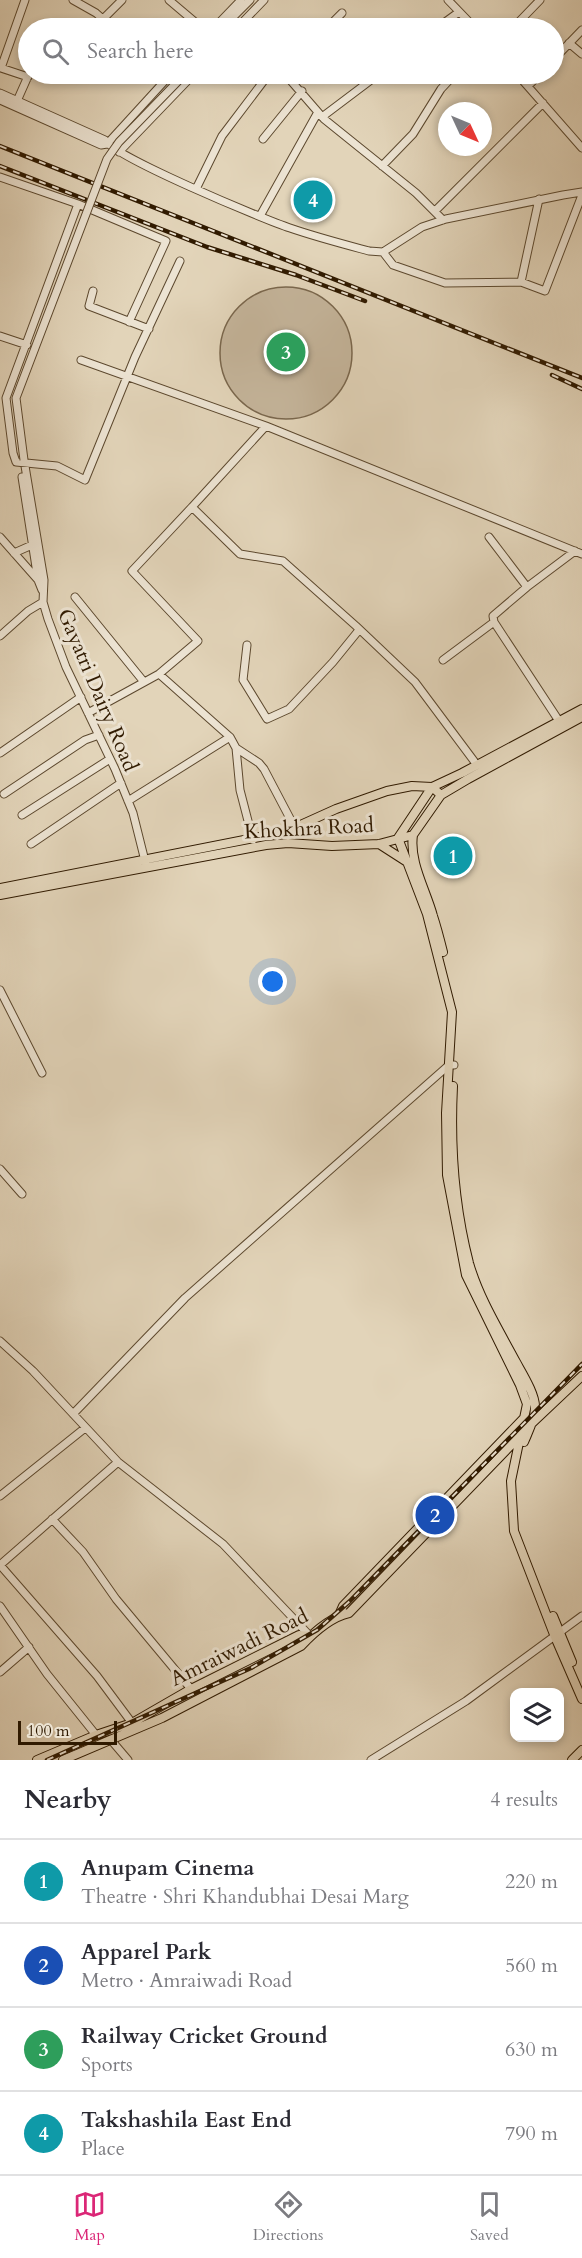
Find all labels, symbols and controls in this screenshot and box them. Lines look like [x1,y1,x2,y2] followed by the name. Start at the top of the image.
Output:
[18,18,564,84] search box
[39,35,72,68] icon: search
[87,36,194,66] text: Search here
[438,102,492,156] north arrow
[294,178,332,222] pin: 4
[266,330,306,374] pin: 3
[50,604,145,776] street label: Gayatri Dairy Road
[243,811,375,846] street label: Khokhra Road
[434,834,472,878] pin: 1
[258,967,287,996] your location
[416,1492,454,1538] pin: 2
[165,1602,313,1693] street label: Amraiwadi Road
[510,1688,564,1742] map controls
[510,1688,564,1742] button: layers
[18,1718,117,1746] scale bar
[27,1720,69,1742] text: 100 m
[24,1782,112,1817] text: Nearby
[490,1786,558,1813] text: 4 results
[81,1853,254,1883] text: Anupam Cinema
[38,1868,49,1895] text: 1
[505,1868,558,1895] text: 220 m
[81,1883,409,1910] text: Theatre · Shri Khandubhai Desai Marg
[81,1937,211,1967] text: Apparel Park
[38,1952,49,1979] text: 2
[505,1952,558,1979] text: 560 m
[81,1967,292,1994] text: Metro · Amraiwadi Road
[81,2021,328,2051] text: Railway Cricket Ground
[38,2036,49,2063] text: 3
[505,2036,558,2063] text: 630 m
[81,2051,133,2078] text: Sports
[81,2105,292,2135] text: Takshashila East End
[38,2120,49,2147] text: 4
[505,2120,558,2147] text: 790 m
[81,2135,125,2162] text: Place
[73,2188,106,2246] tab: Map
[253,2188,323,2246] tab: Directions
[470,2188,509,2246] tab: Saved

